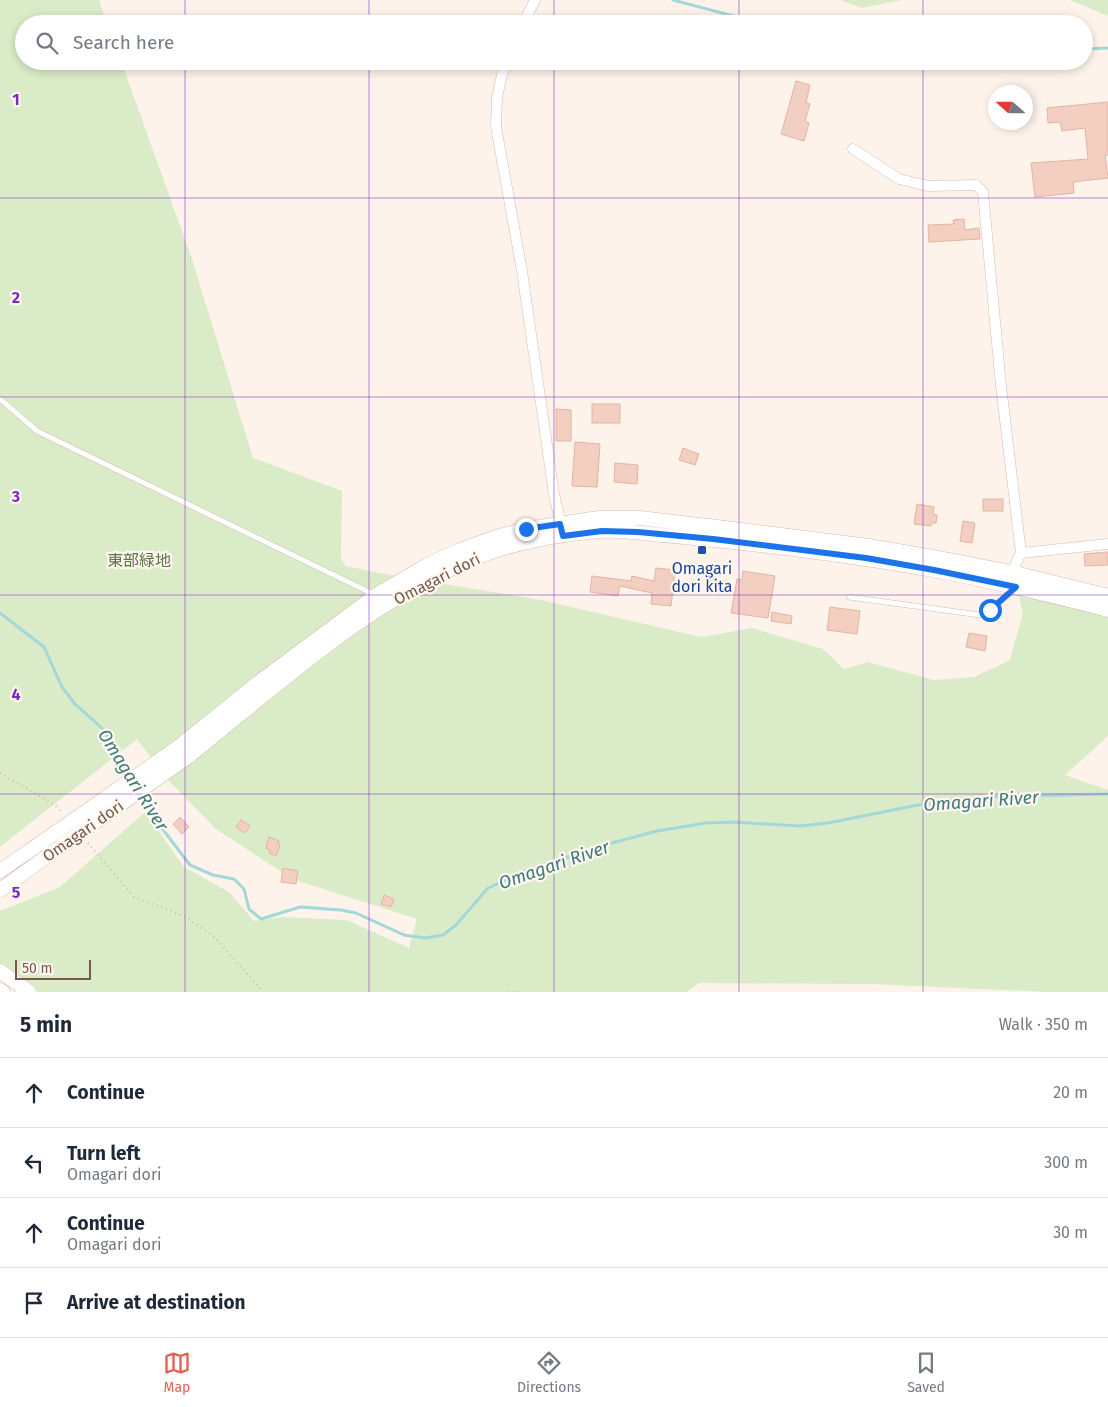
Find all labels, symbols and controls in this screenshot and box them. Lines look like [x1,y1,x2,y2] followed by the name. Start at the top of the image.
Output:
[15,15,1093,70] search box
[33,29,61,57] icon: search
[73,31,174,54] text: Search here
[988,85,1033,130] north arrow
[12,90,20,109] text: 1
[12,288,20,307] text: 2
[11,487,20,506] text: 3
[515,518,538,541] route end
[696,544,708,556] marker: Omagari dori kita
[391,549,483,609] street label: Omagari dori
[107,551,171,570] park label: 東部緑地
[672,559,732,596] place label: Omagari dori kita
[979,599,1002,622] route start
[11,685,21,704] text: 4
[93,725,174,836] water label: Omagari River
[923,786,1041,816] water label: Omagari River
[39,796,127,866] street label: Omagari dori
[496,835,613,894] water label: Omagari River
[12,883,21,902] text: 5
[15,957,91,980] scale bar
[22,960,53,977] text: 50 m
[20,1012,72,1038] text: 5 min
[999,1015,1088,1034] text: Walk · 350 m
[20,1079,48,1107] icon: ahead
[67,1081,145,1104] text: Continue
[1053,1083,1088,1102] text: 20 m
[67,1142,141,1165] text: Turn left
[20,1149,48,1177] icon: left
[1044,1153,1088,1172] text: 300 m
[67,1165,162,1184] text: Omagari dori
[67,1212,145,1235] text: Continue
[20,1219,48,1247] icon: ahead
[1053,1223,1088,1242] text: 30 m
[67,1235,162,1254] text: Omagari dori
[20,1289,48,1317] icon: arrive
[67,1291,246,1314] text: Arrive at destination
[163,1349,191,1396] tab: Map
[517,1349,581,1396] tab: Directions
[907,1349,945,1396] tab: Saved

